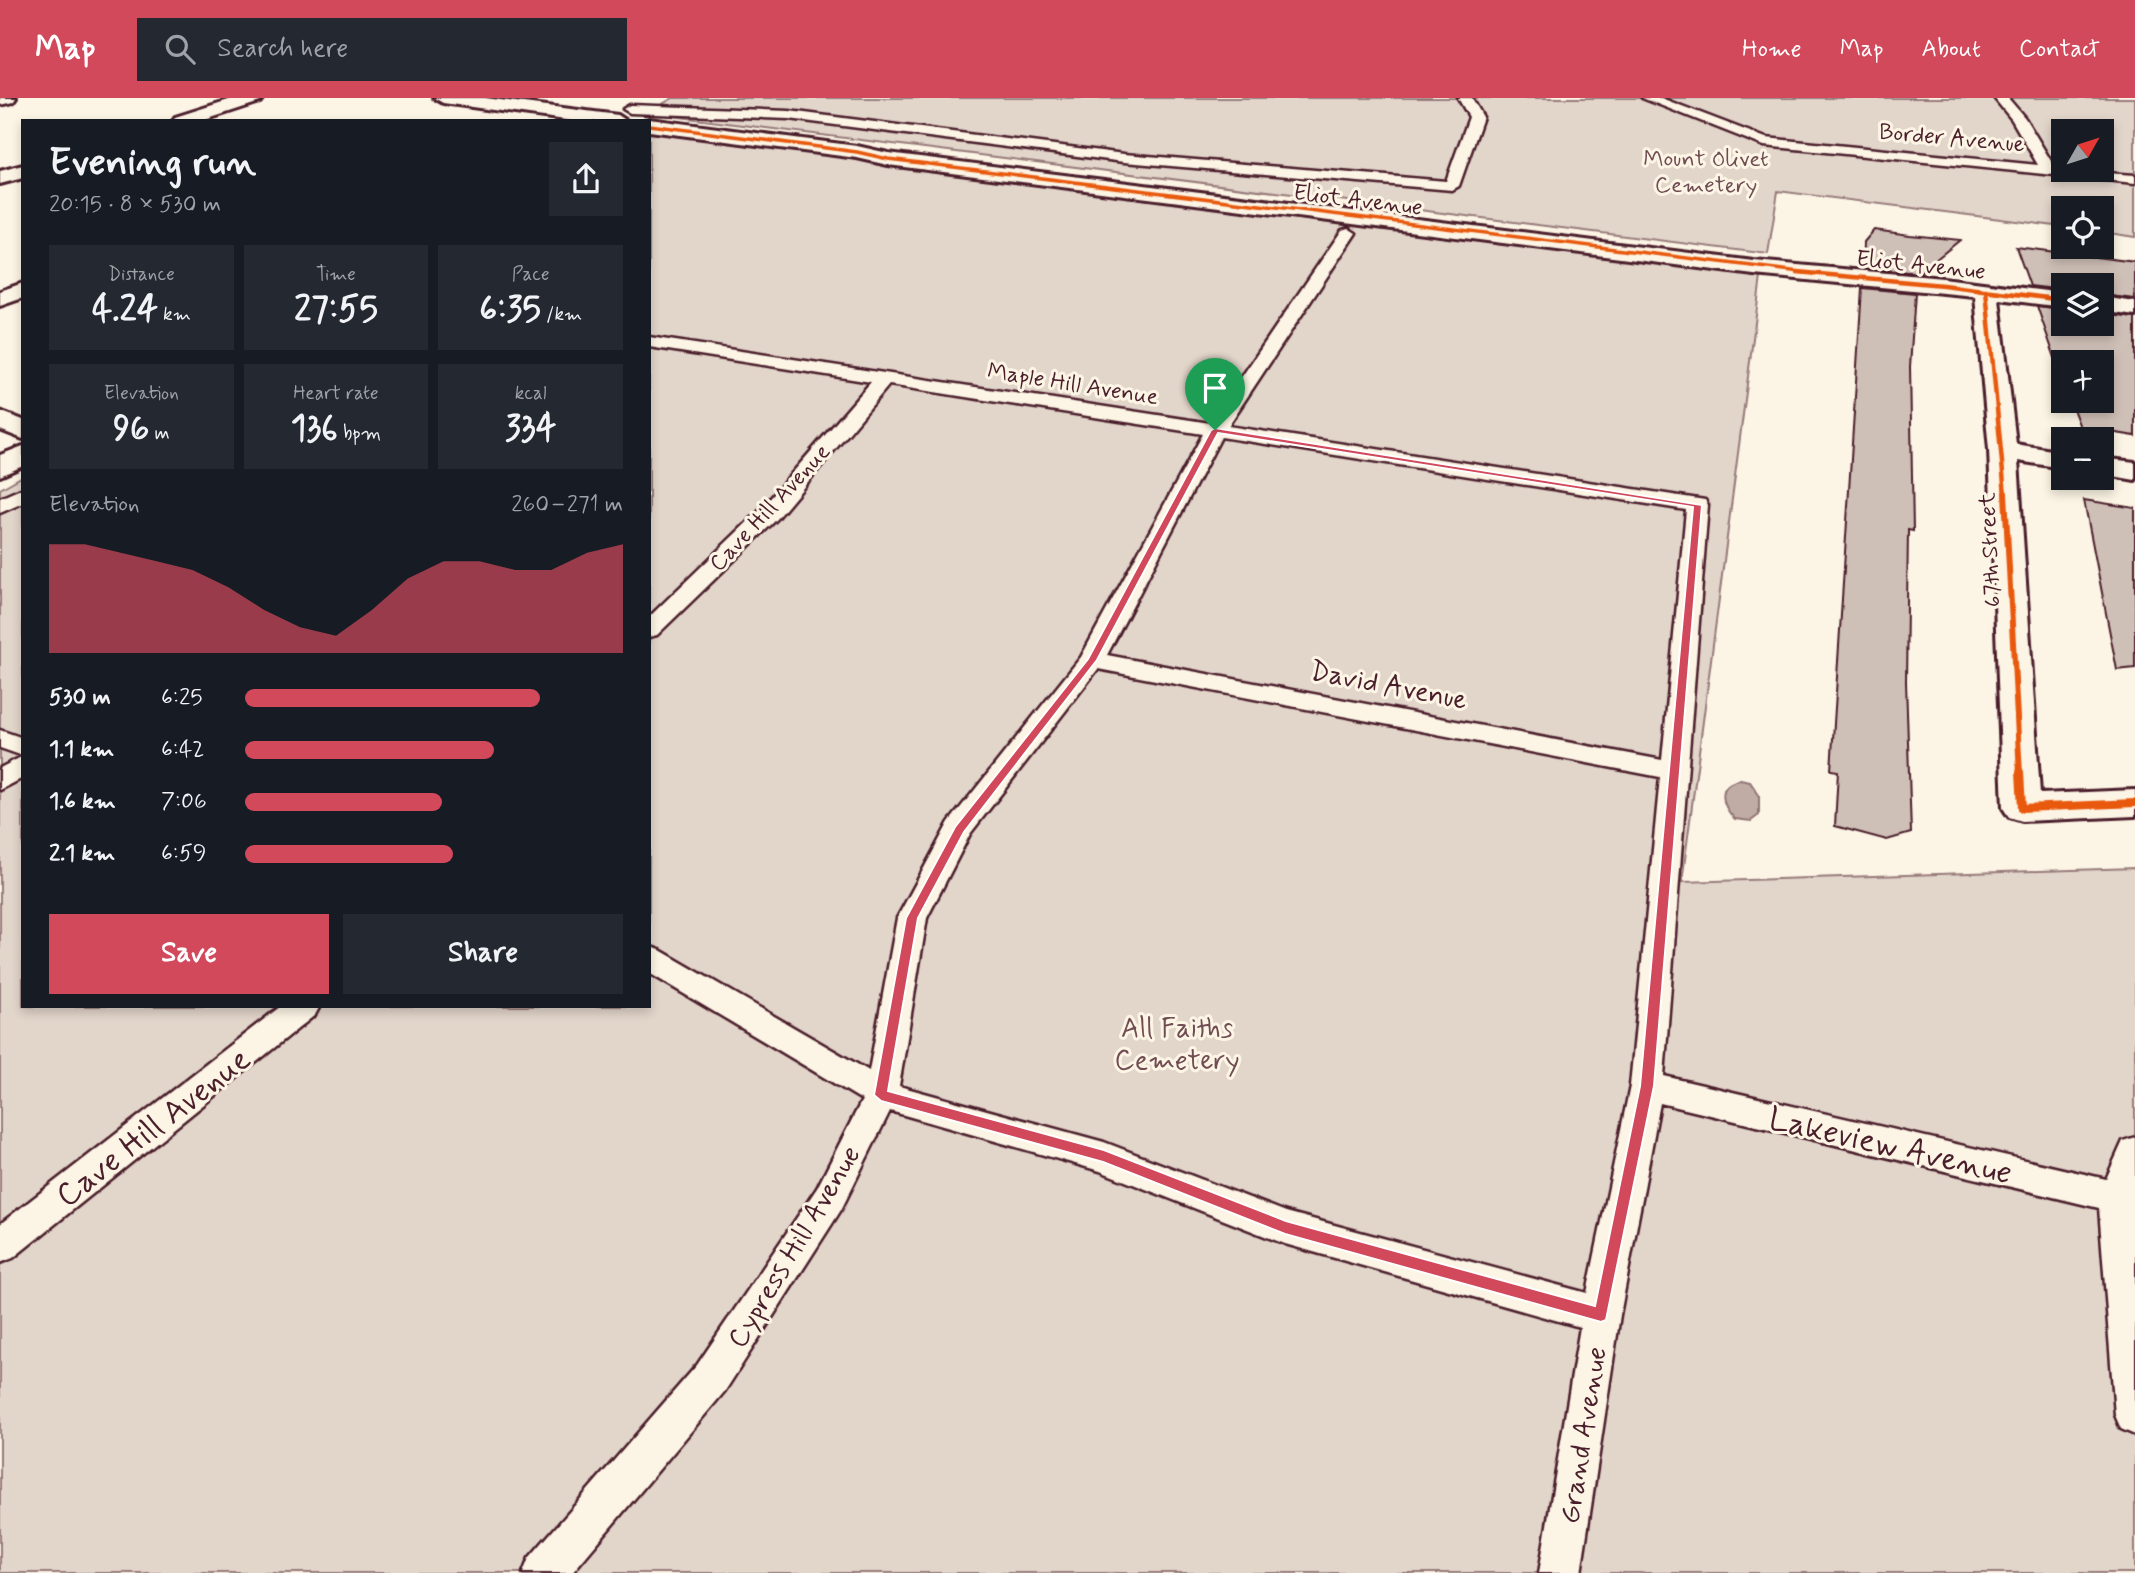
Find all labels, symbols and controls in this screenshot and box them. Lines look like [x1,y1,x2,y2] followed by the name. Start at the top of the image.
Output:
[137,18,627,81] search box
[35,27,95,71] text: Map
[161,30,199,68] icon: search
[217,32,348,66] text: Search here
[1742,34,1802,65] text: Home
[1840,34,1884,65] text: Map
[1922,34,1981,65] text: About
[2019,34,2100,65] text: Contact
[1878,118,2026,160] street label: Border Avenue
[2051,119,2114,182] north arrow
[2051,119,2114,490] map controls
[49,139,256,188] text: Evening run
[549,142,623,216] button: share
[1643,145,1769,201] park label: Mount Olivet Cemetery
[1291,178,1424,224] street label: Eliot Avenue
[49,190,221,220] text: 20:15 · 8 × 530 m
[2051,196,2114,259] button: locate
[1854,244,1987,288] street label: Eliot Avenue
[108,262,175,287] text: Distance
[316,262,356,287] text: Time
[512,262,550,287] text: Pace
[2051,273,2114,336] button: layers
[92,287,158,333] text: 4.24
[294,287,378,333] text: 27:55
[479,287,541,333] text: 6:35
[158,302,191,327] text: km
[541,302,582,327] text: /km
[2051,350,2114,413] button: +
[985,357,1160,413] street label: Maple Hill Avenue
[1185,358,1245,430] pin
[1196,369,1234,407] icon: arrive
[104,381,179,406] text: Elevation
[293,381,379,406] text: Heart rate
[515,381,547,406] text: kcal
[113,406,149,452] text: 96
[291,406,338,452] text: 136
[505,406,556,452] text: 334
[149,421,170,446] text: m
[338,421,381,446] text: bpm
[2051,427,2114,490] button: −
[703,438,837,579] street label: Cave Hill Avenue
[49,490,140,520] text: Elevation
[511,490,623,520] text: 260–271 m
[1973,491,2009,608] street label: 67th Street
[1307,653,1470,720] street label: David Avenue
[49,683,111,713] text: 530 m
[161,683,202,713] text: 6:25
[49,735,114,765] text: 1.1 km
[161,735,204,765] text: 6:42
[49,787,116,817] text: 1.6 km
[161,787,207,817] text: 7:06
[49,839,115,869] text: 2.1 km
[161,839,206,869] text: 6:59
[49,914,329,994] button: Save
[343,914,623,994] button: Share
[1115,1011,1239,1080] park label: All Faiths Cemetery
[47,1038,260,1218] street label: Cave Hill Avenue
[1764,1098,2016,1196] street label: Lakeview Avenue
[720,1139,870,1355] street label: Cypress Hill Avenue
[1552,1344,1617,1526] street label: Grand Avenue

